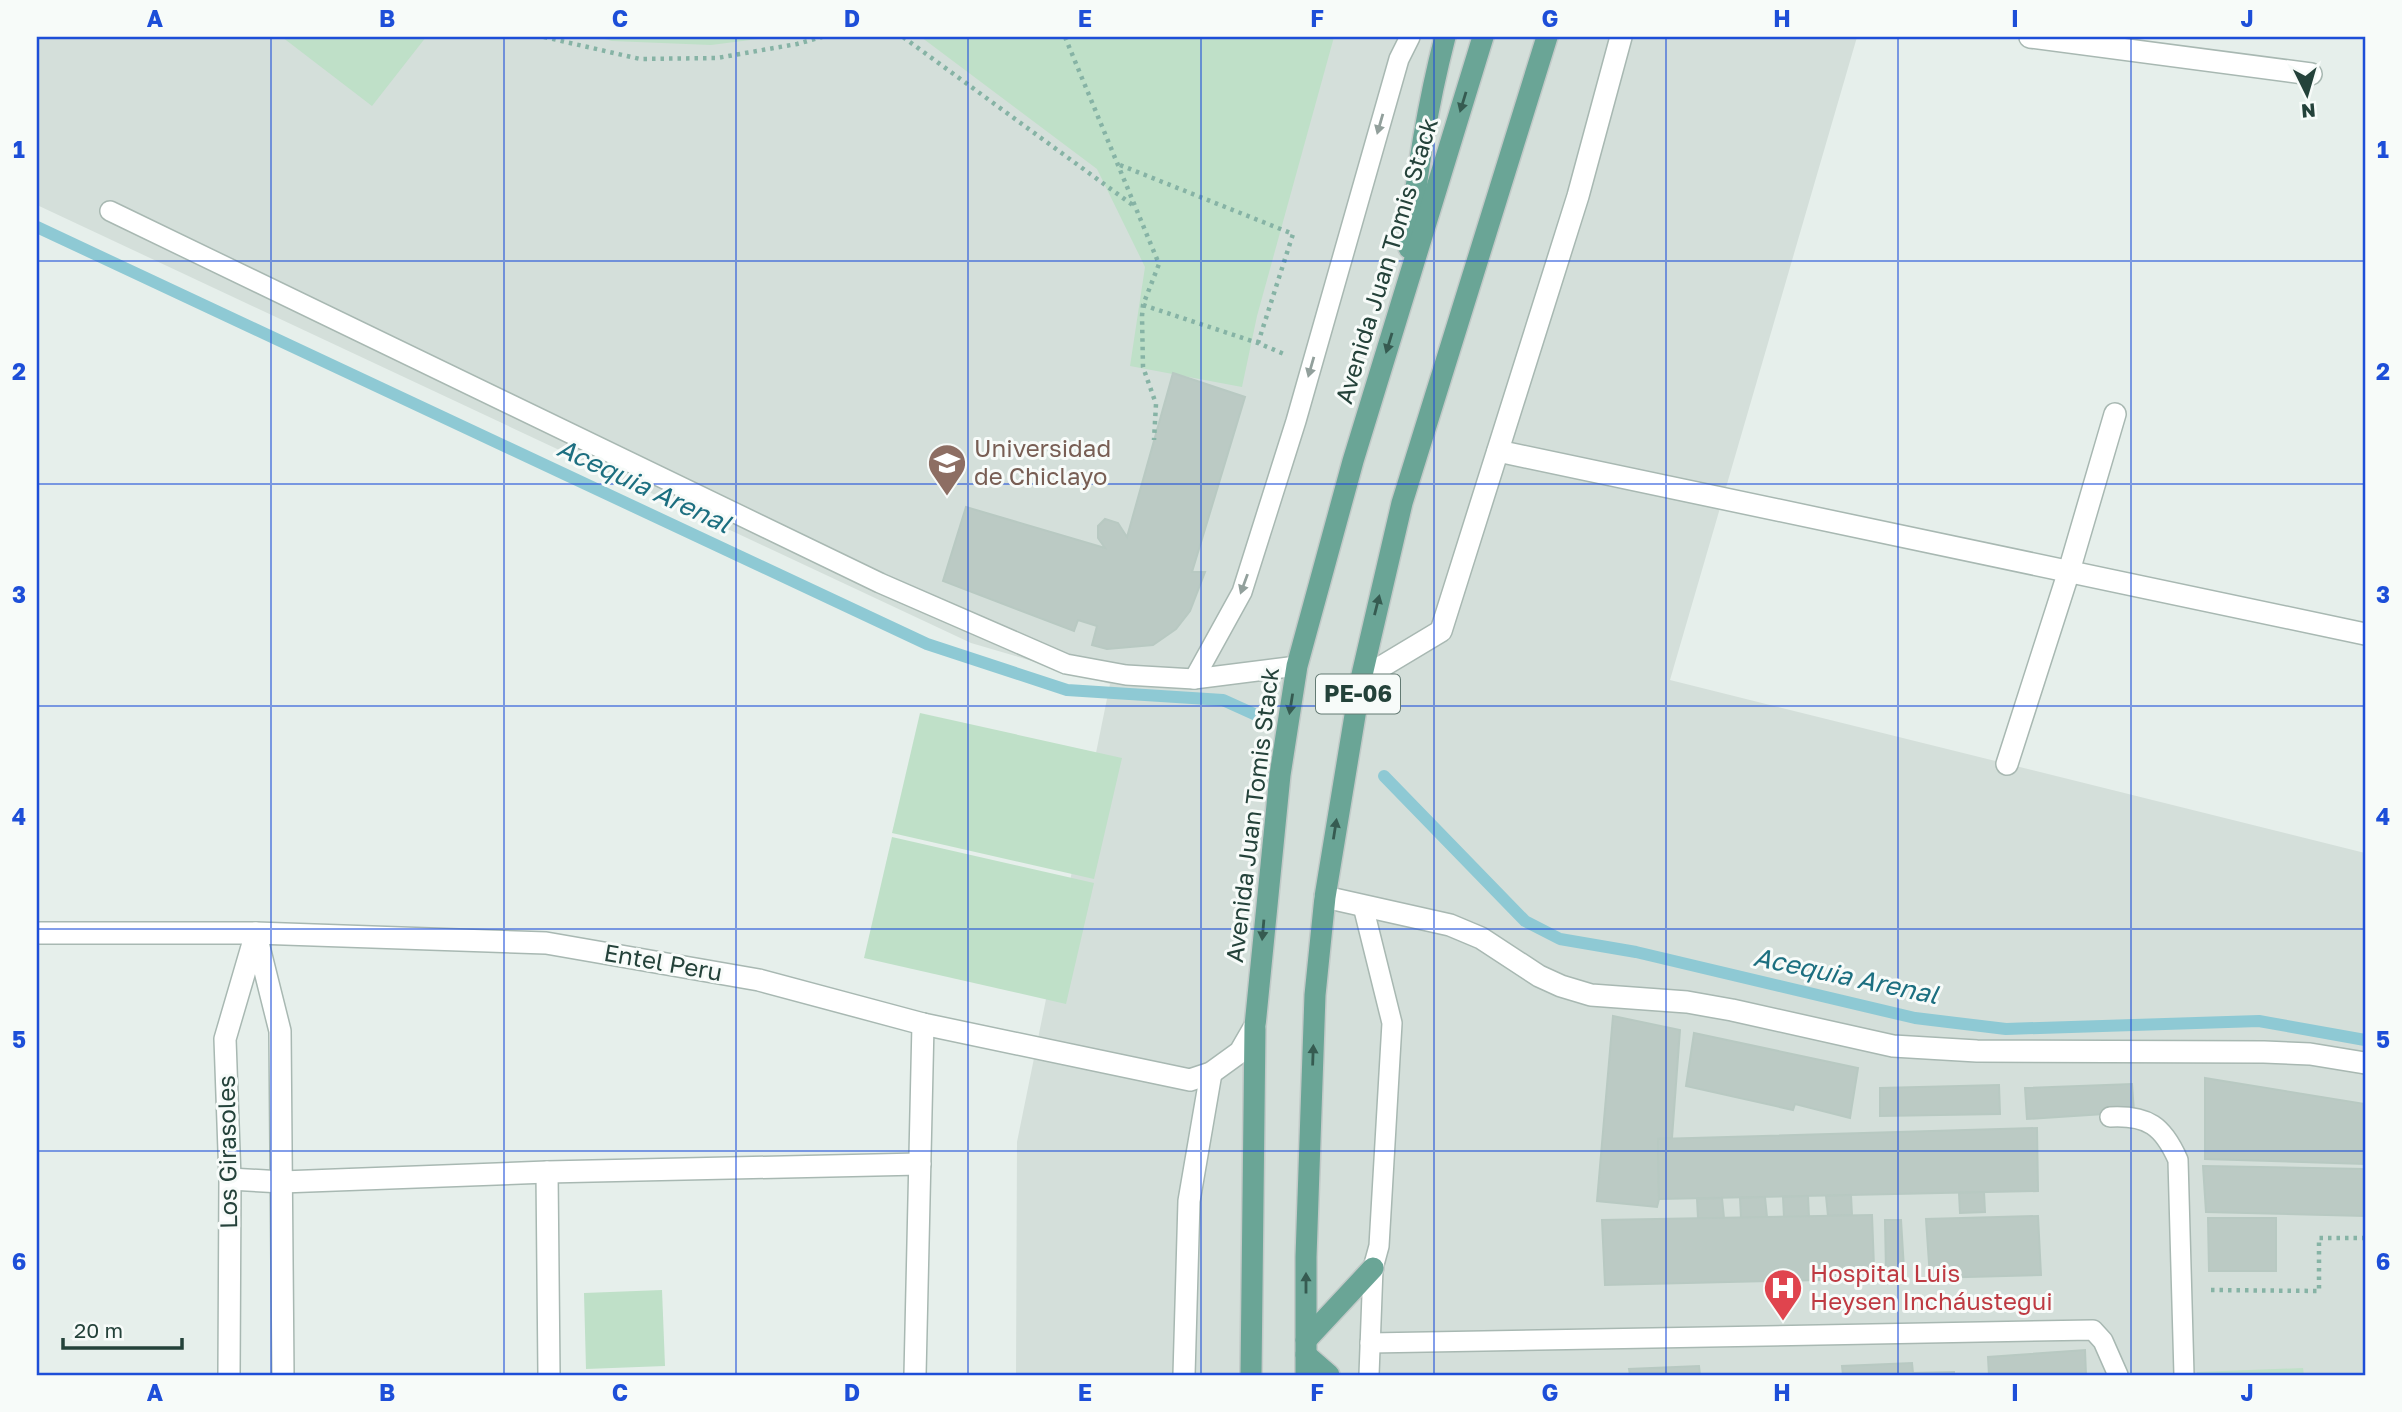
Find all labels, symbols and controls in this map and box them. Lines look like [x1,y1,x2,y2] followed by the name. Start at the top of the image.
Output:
[147,4,164,32] text: A
[379,4,395,32] text: B
[612,4,628,32] text: C
[844,4,860,32] text: D
[1078,4,1092,32] text: E
[1310,4,1324,32] text: F
[1542,4,1558,32] text: G
[1773,4,1791,32] text: H
[2011,4,2019,32] text: I
[2240,4,2254,32] text: J
[2272,60,2342,130] north arrow
[1457,92,1468,113] one-way arrow
[2300,99,2317,124] text: N
[1328,114,1443,407] street label: Avenida Juan Tomis Stack
[1375,114,1385,135] one-way arrow
[13,135,25,163] text: 1
[2377,135,2389,163] text: 1
[1384,333,1394,354] one-way arrow
[12,357,26,385] text: 2
[1306,357,1316,378] one-way arrow
[2376,357,2390,385] text: 2
[553,432,737,540] water label: Acequia Arenal
[974,433,1111,490] place label: Universidad de Chiclayo
[926,442,968,497] school or university icon: Universidad de Chiclayo
[1238,574,1249,595] one-way arrow
[12,580,26,608] text: 3
[2376,580,2390,608] text: 3
[1372,594,1383,616] one-way arrow
[1219,665,1284,964] street label: Avenida Juan Tomis Stack
[1316,674,1400,714] road number: PE-06
[1285,693,1296,715] one-way arrow
[12,802,26,830] text: 4
[2376,802,2390,830] text: 4
[1330,818,1341,840] one-way arrow
[1257,919,1268,941] one-way arrow
[602,937,725,986] street label: Entel Peru
[1751,941,1943,1011] water label: Acequia Arenal
[12,1025,26,1053] text: 5
[2376,1025,2390,1053] text: 5
[1307,1044,1318,1066] one-way arrow
[211,1075,242,1229] street label: Los Girasoles
[12,1247,26,1275] text: 6
[2376,1247,2390,1275] text: 6
[1810,1258,2053,1315] place label: Hospital Luis Heysen Incháustegui
[1762,1267,1804,1322] hospital icon: Hospital Luis Heysen Incháustegui
[1300,1271,1312,1293] one-way arrow
[63,1307,182,1351] scale bar
[74,1317,123,1343] text: 20 m
[147,1378,164,1406] text: A
[379,1378,395,1406] text: B
[612,1378,628,1406] text: C
[844,1378,860,1406] text: D
[1078,1378,1092,1406] text: E
[1310,1378,1324,1406] text: F
[1542,1378,1558,1406] text: G
[1773,1378,1791,1406] text: H
[2011,1378,2019,1406] text: I
[2240,1378,2254,1406] text: J

